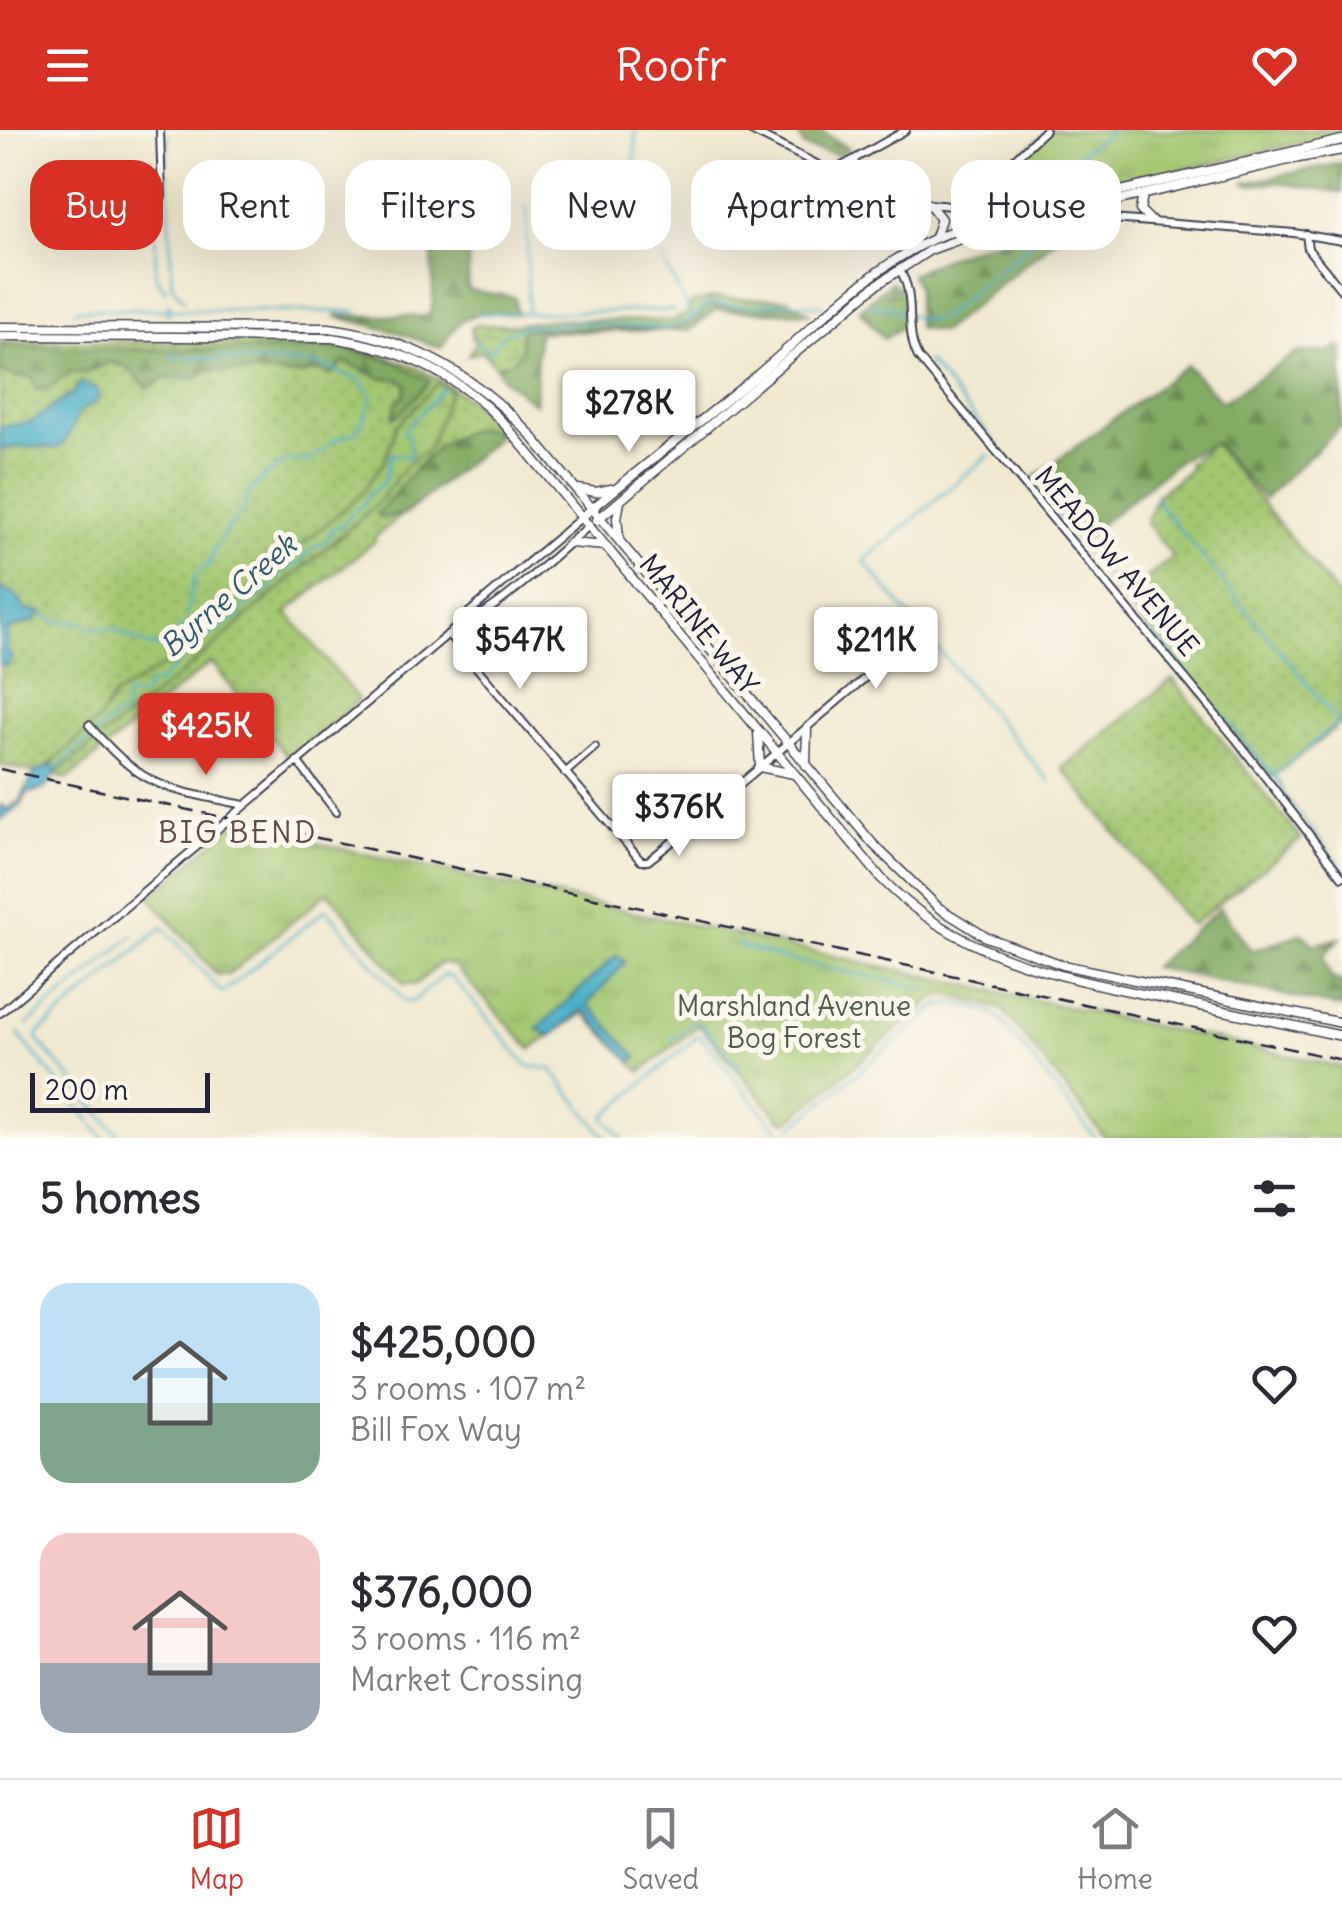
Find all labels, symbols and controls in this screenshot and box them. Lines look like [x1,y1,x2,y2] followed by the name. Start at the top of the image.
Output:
[615,37,727,93] text: Roofr
[40,38,95,93] icon: menu
[1247,38,1302,93] icon: heart
[30,160,163,250] chip: Buy
[183,160,325,250] chip: Rent
[345,160,511,250] chip: Filters
[531,160,671,250] chip: New
[691,160,931,250] chip: Apartment
[951,160,1121,250] chip: House
[559,370,699,455] pin: $278K
[584,382,674,423] text: $278K
[1027,459,1207,663] street label: MEADOW AVENUE
[152,524,305,664] water label: Byrne Creek
[631,546,767,702] street label: MARINE WAY
[450,607,590,692] pin: $547K
[806,607,946,692] pin: $211K
[475,619,565,660] text: $547K
[836,619,916,660] text: $211K
[136,693,276,778] pin: $425K
[160,705,252,746] text: $425K
[609,774,749,859] pin: $376K
[634,786,724,827] text: $376K
[158,813,318,851] district label: BIG BEND
[677,988,911,1056] park label: Marshland Avenue Bog Forest
[30,1068,210,1113] scale bar
[45,1072,128,1108] text: 200 m
[1247,1171,1302,1226] icon: filters
[40,1172,201,1224] text: 5 homes
[350,1316,536,1368] text: $425,000
[120,1323,240,1443] icon: home
[1247,1356,1302,1411] icon: heart
[350,1368,586,1409] text: 3 rooms · 107 m²
[350,1409,522,1450] text: Bill Fox Way
[350,1566,533,1618] text: $376,000
[120,1573,240,1693] icon: home
[1247,1606,1302,1661] icon: heart
[350,1618,581,1659] text: 3 rooms · 116 m²
[350,1659,583,1700] text: Market Crossing
[189,1801,244,1897] tab: Map
[622,1801,699,1897] tab: Saved
[1077,1801,1153,1897] tab: Home

